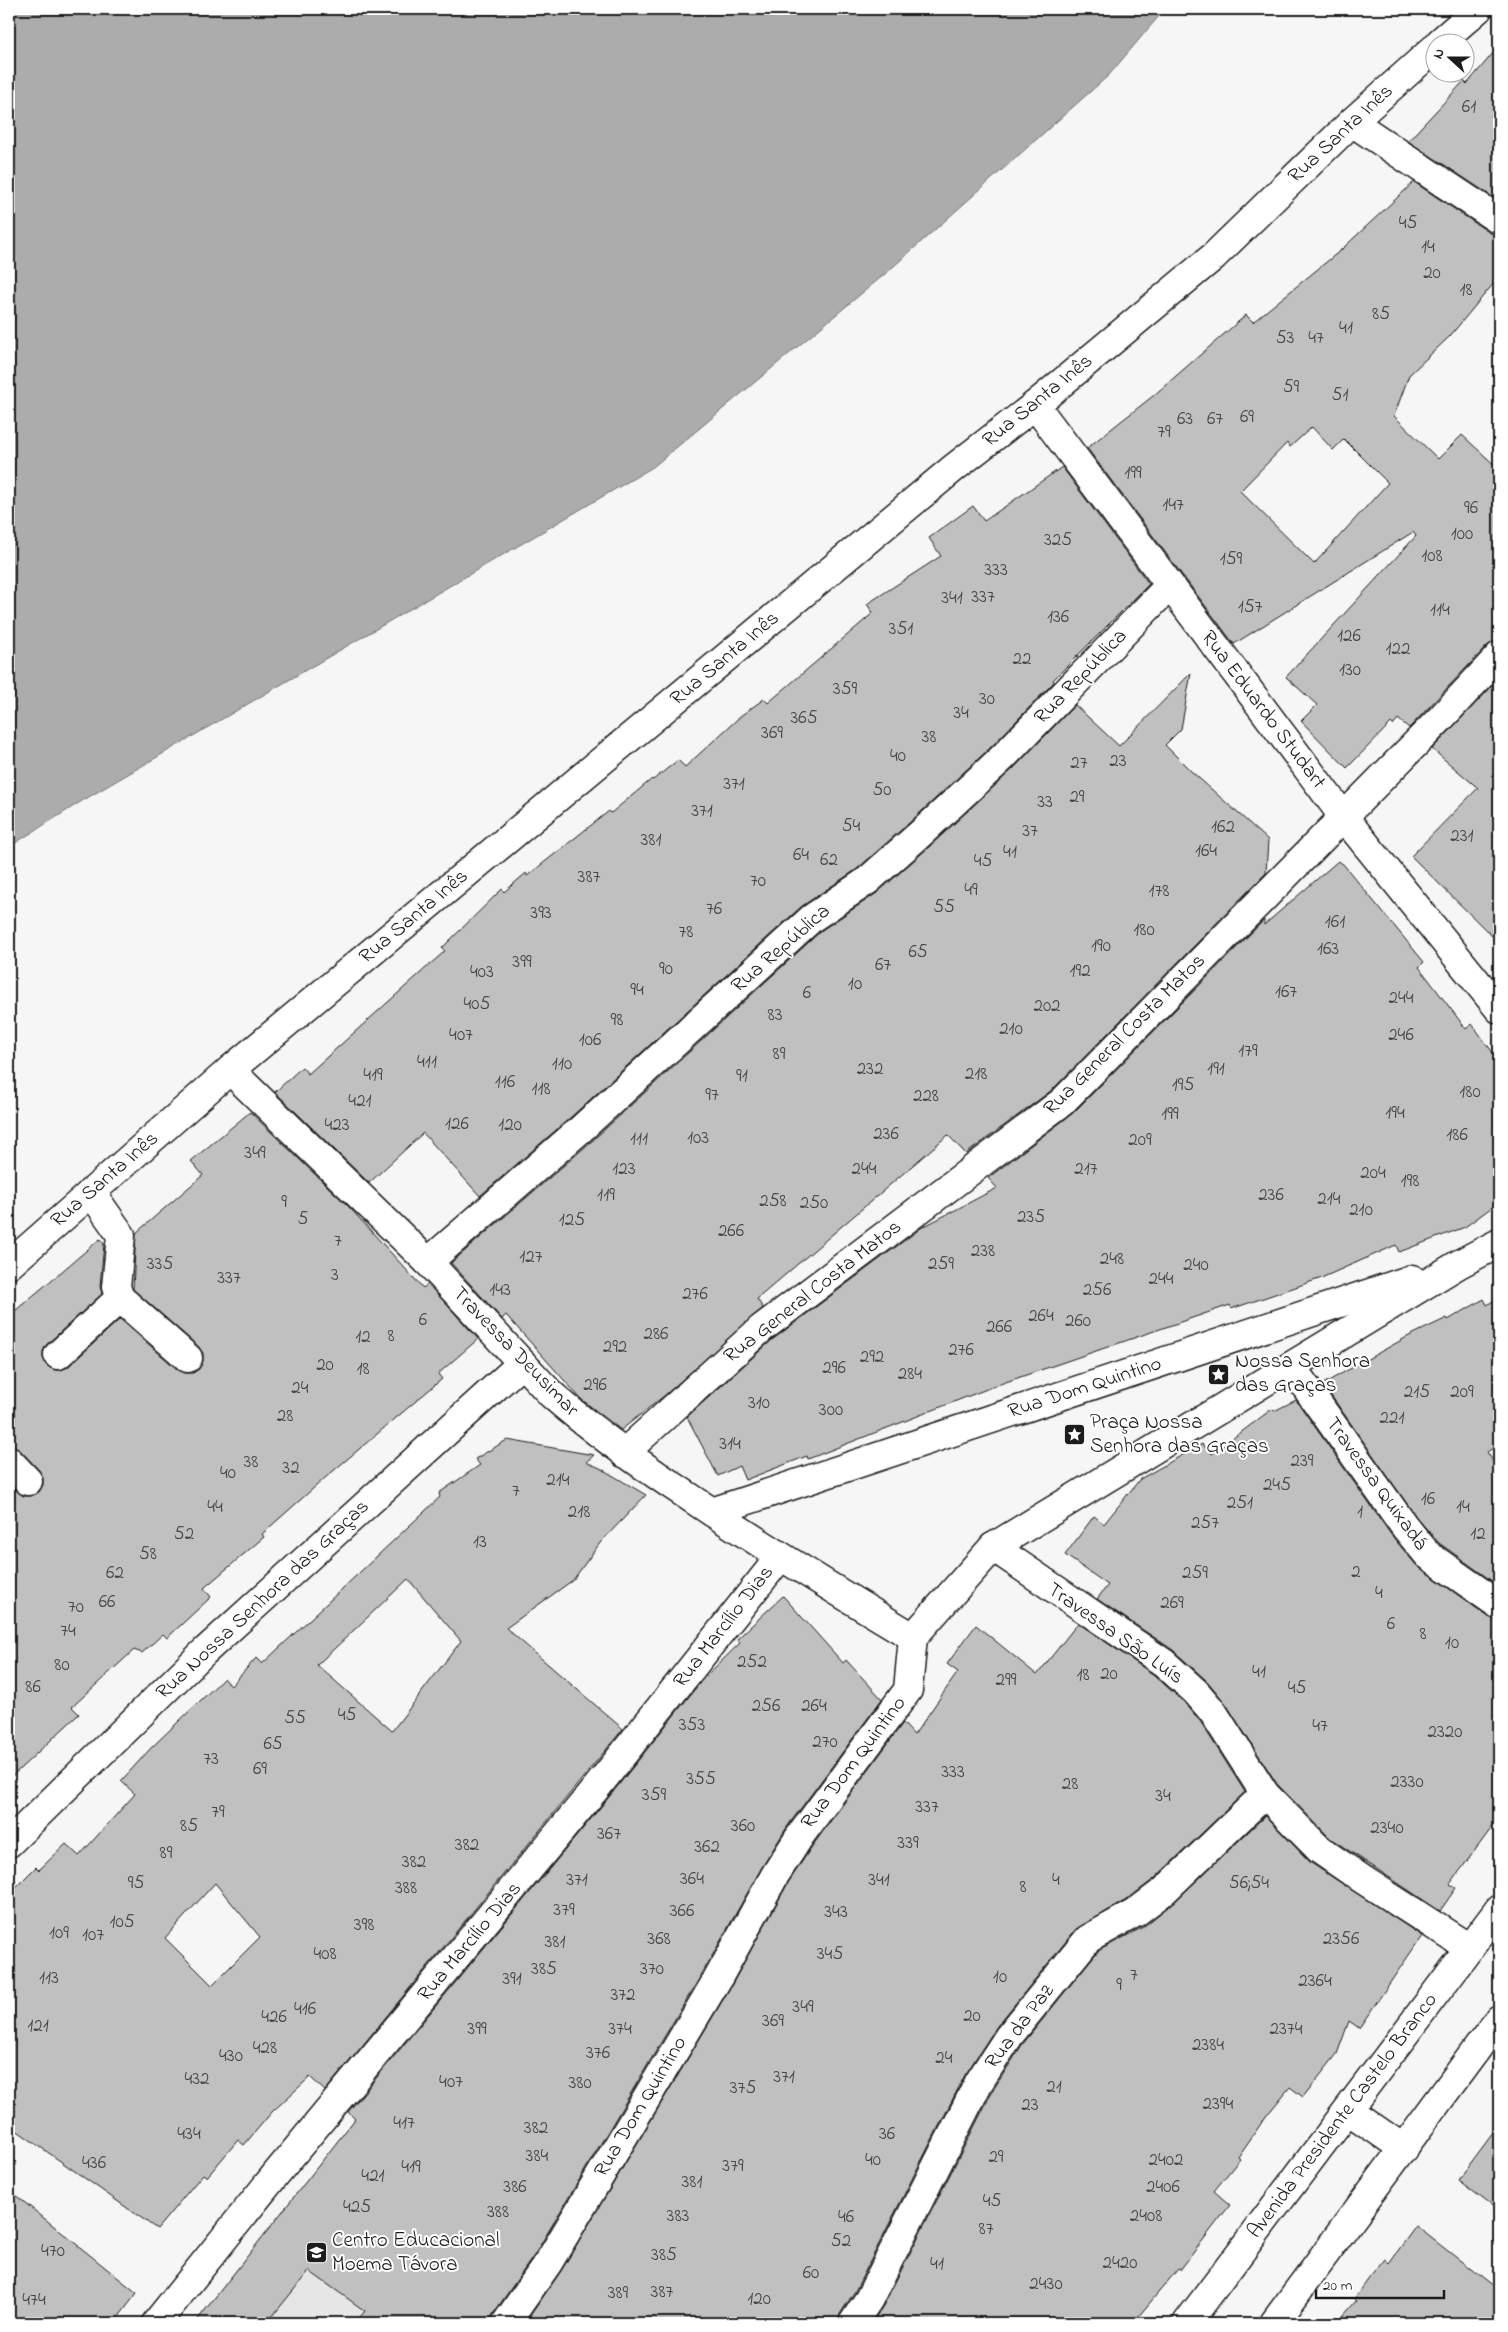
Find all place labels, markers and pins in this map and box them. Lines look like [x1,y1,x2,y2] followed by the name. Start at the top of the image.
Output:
[1235,1347,1370,1401] place label: Nossa Senhora das Graças
[1207,1362,1231,1386] place icon: Nossa Senhora das Graças
[1090,1408,1269,1462] place label: Praça Nossa Senhora das Graças
[1062,1423,1086,1447] place icon: Praça Nossa Senhora das Graças
[332,2226,499,2280] place label: Centro Educacional Moema Távora
[304,2241,328,2265] school or university icon: Centro Educacional Moema Távora

